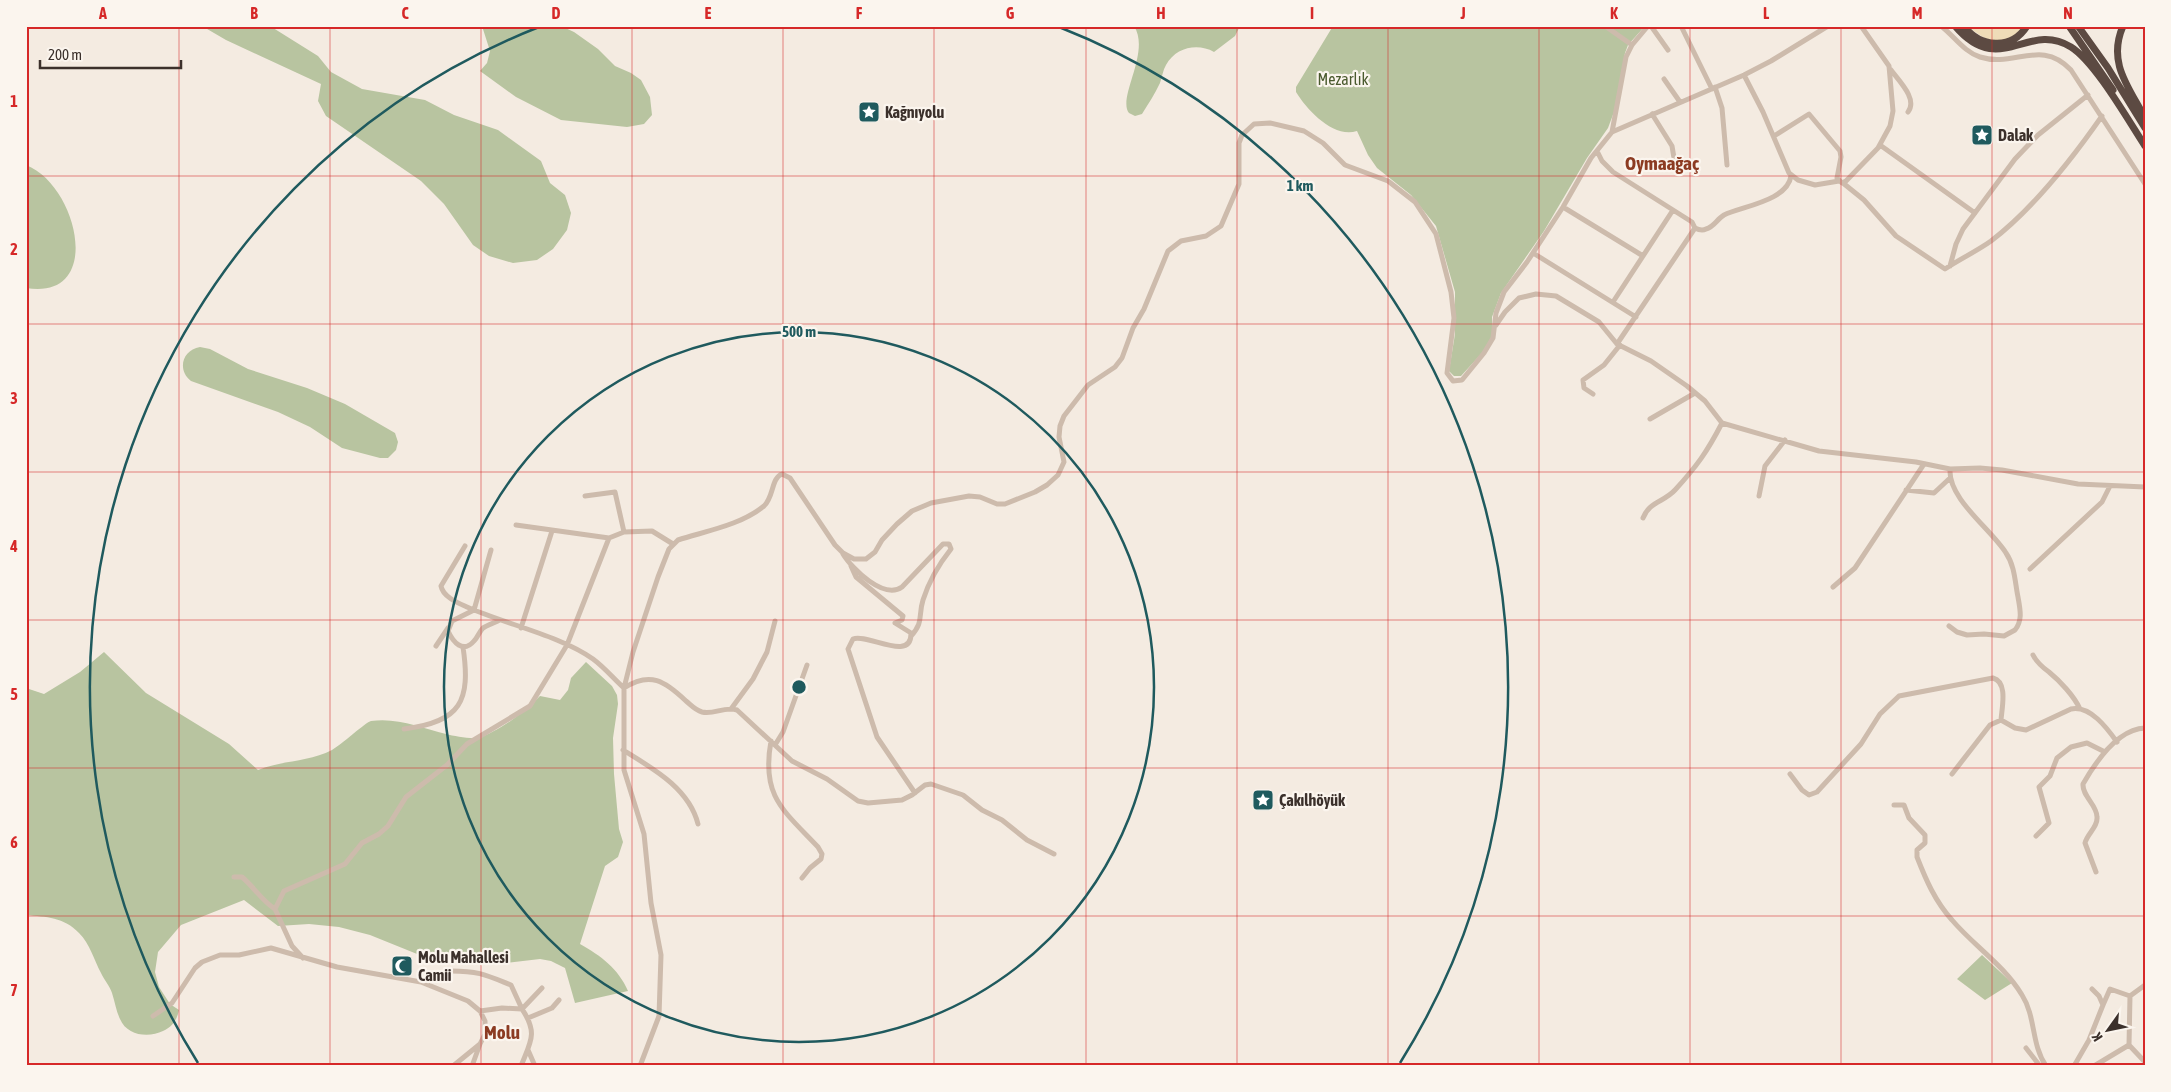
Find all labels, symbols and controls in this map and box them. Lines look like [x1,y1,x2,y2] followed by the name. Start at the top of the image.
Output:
[98,4,107,22] text: A
[250,4,258,22] text: B
[401,4,409,22] text: C
[552,4,561,22] text: D
[705,4,712,22] text: E
[856,4,863,22] text: F
[1006,4,1015,22] text: G
[1156,4,1166,22] text: H
[1310,4,1314,22] text: I
[1459,4,1466,22] text: J
[1610,4,1618,22] text: K
[1763,4,1770,22] text: L
[1912,4,1922,22] text: M
[2063,4,2073,22] text: N
[40,38,181,70] scale bar
[48,46,82,63] text: 200 m
[1318,70,1368,88] park label: Mezarlık
[10,92,18,110] text: 1
[857,100,881,124] place icon: Kağnıyolu
[885,103,944,121] place label: Kağnıyolu
[1970,123,1994,147] place icon: Dalak
[1998,126,2034,144] place label: Dalak
[1625,152,1699,174] district label: Oymaağaç
[1287,177,1313,194] text: 1 km
[10,240,18,258] text: 2
[782,323,816,340] text: 500 m
[10,389,18,407] text: 3
[9,537,18,555] text: 4
[790,678,808,696] centre of rings
[10,685,18,703] text: 5
[1251,788,1275,812] place icon: Çakılhöyük
[1279,791,1346,809] place label: Çakılhöyük
[10,833,18,851] text: 6
[418,948,509,984] place label: Molu Mahallesi Camii
[390,954,414,978] mosque icon: Molu Mahallesi Camii
[10,981,18,999] text: 7
[2084,1004,2134,1054] north arrow
[484,1021,520,1043] district label: Molu
[2088,1030,2106,1044] text: K

